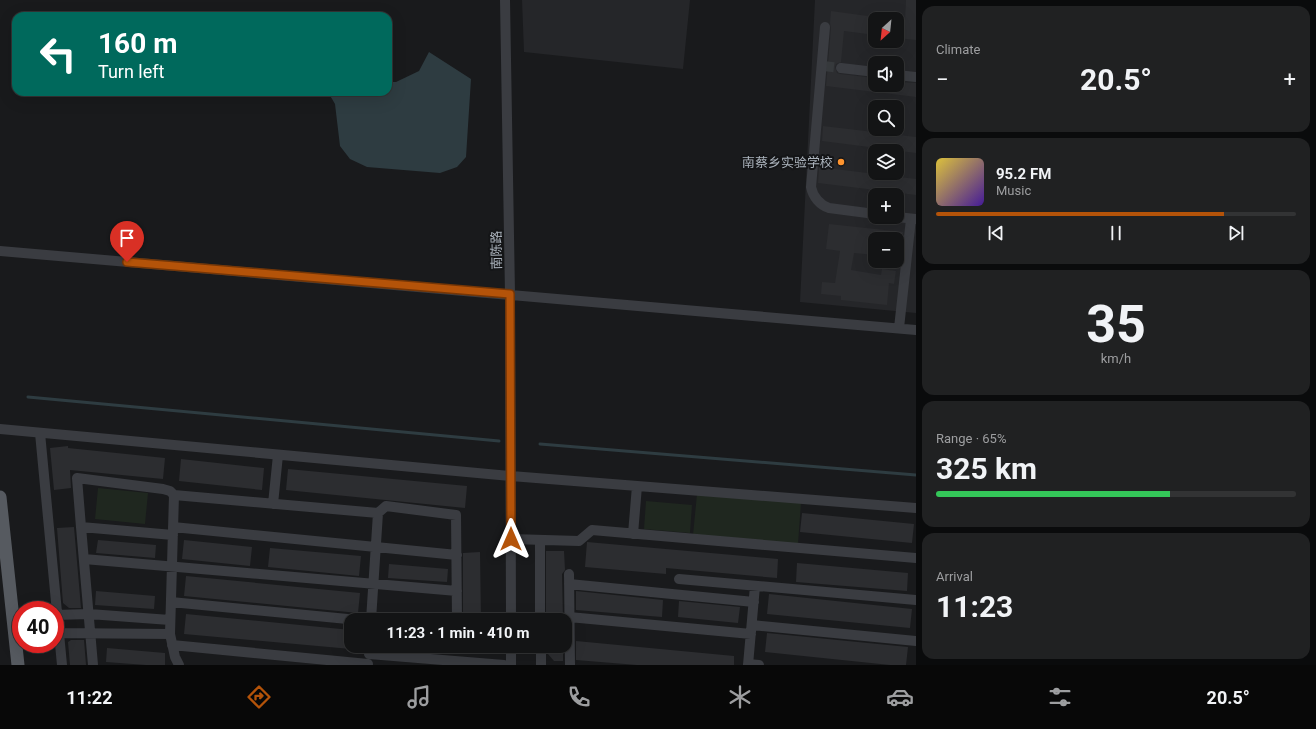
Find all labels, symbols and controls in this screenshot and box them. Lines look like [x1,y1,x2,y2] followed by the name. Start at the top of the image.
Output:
[868,12,904,48] north arrow
[868,12,904,268] map controls
[98,27,177,60] text: 160 m
[32,28,84,80] icon: left
[936,42,980,57] text: Climate
[868,56,904,92] button: sound
[98,61,164,82] text: Turn left
[1080,62,1152,97] text: 20.5°
[936,67,949,92] text: −
[1284,67,1296,92] text: +
[868,100,904,136] button: search
[868,144,904,180] button: layers
[742,155,833,170] place label: 南蔡乡实验学校
[836,157,846,167] marker: 南蔡乡实验学校
[996,165,1051,183] text: 95.2 FM
[996,183,1031,198] text: Music
[868,188,904,224] button: +
[110,221,144,262] pin
[985,222,1007,244] icon: previous
[1105,222,1127,244] icon: pause
[1225,222,1247,244] icon: next
[116,227,138,249] icon: arrive
[489,230,504,270] street label: 南陈路
[868,232,904,268] button: −
[1086,294,1146,355] text: 35
[1101,351,1131,366] text: km/h
[936,431,1006,446] text: Range · 65%
[936,451,1037,486] text: 325 km
[490,518,532,560] position arrow
[936,569,973,584] text: Arrival
[936,589,1013,624] text: 11:23
[12,601,64,653] speed limit sign: 40
[387,624,529,642] text: 11:23 · 1 min · 410 m
[245,683,273,711] icon: directions
[405,683,433,711] icon: music
[565,683,593,711] icon: phone
[726,683,754,711] icon: climate
[886,683,914,711] icon: car
[1046,683,1074,711] icon: filters
[66,687,113,708] text: 11:22
[1207,687,1250,708] text: 20.5°

